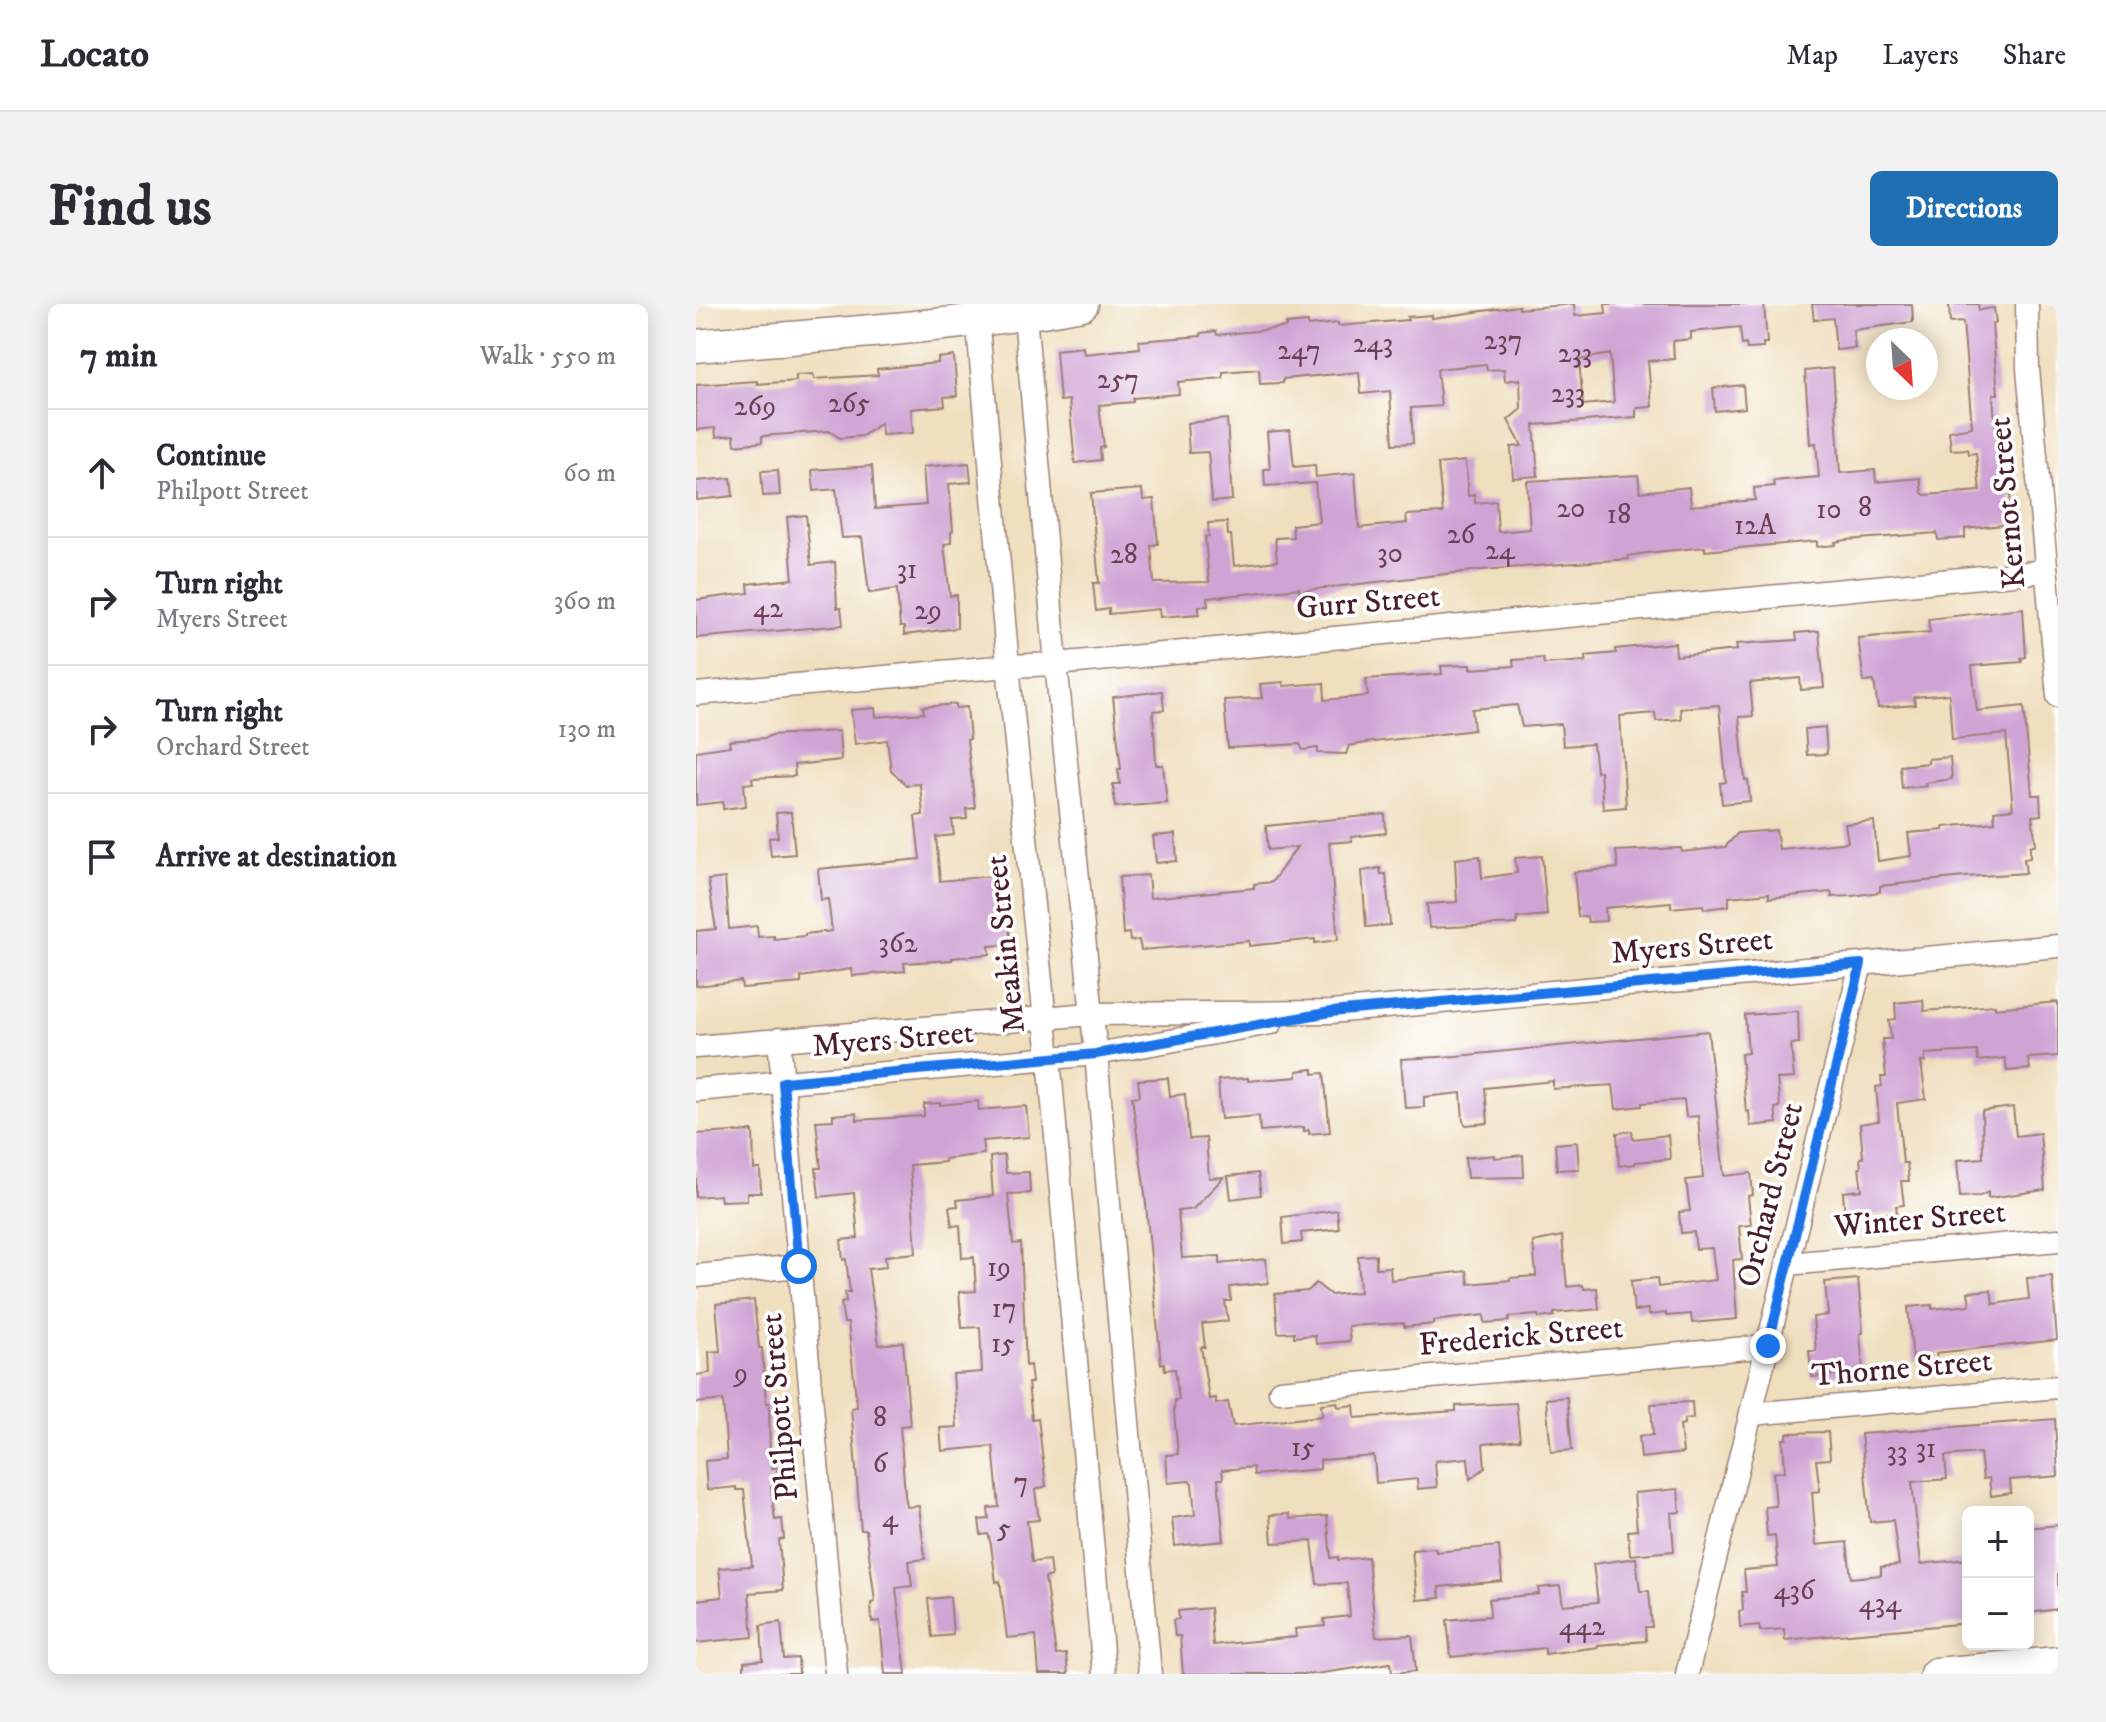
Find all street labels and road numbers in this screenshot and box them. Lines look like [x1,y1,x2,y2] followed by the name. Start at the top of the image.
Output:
[1981,415,2035,591] street label: Kernot Street
[1294,577,1442,629] street label: Gurr Street
[977,853,1035,1035] street label: Meakin Street
[1609,920,1775,974] street label: Myers Street
[810,1013,976,1067] street label: Myers Street
[1729,1098,1813,1292] street label: Orchard Street
[1832,1193,2007,1248] street label: Winter Street
[1417,1308,1625,1366] street label: Frederick Street
[752,1312,808,1502] street label: Philpott Street
[1810,1341,1994,1397] street label: Thorne Street

